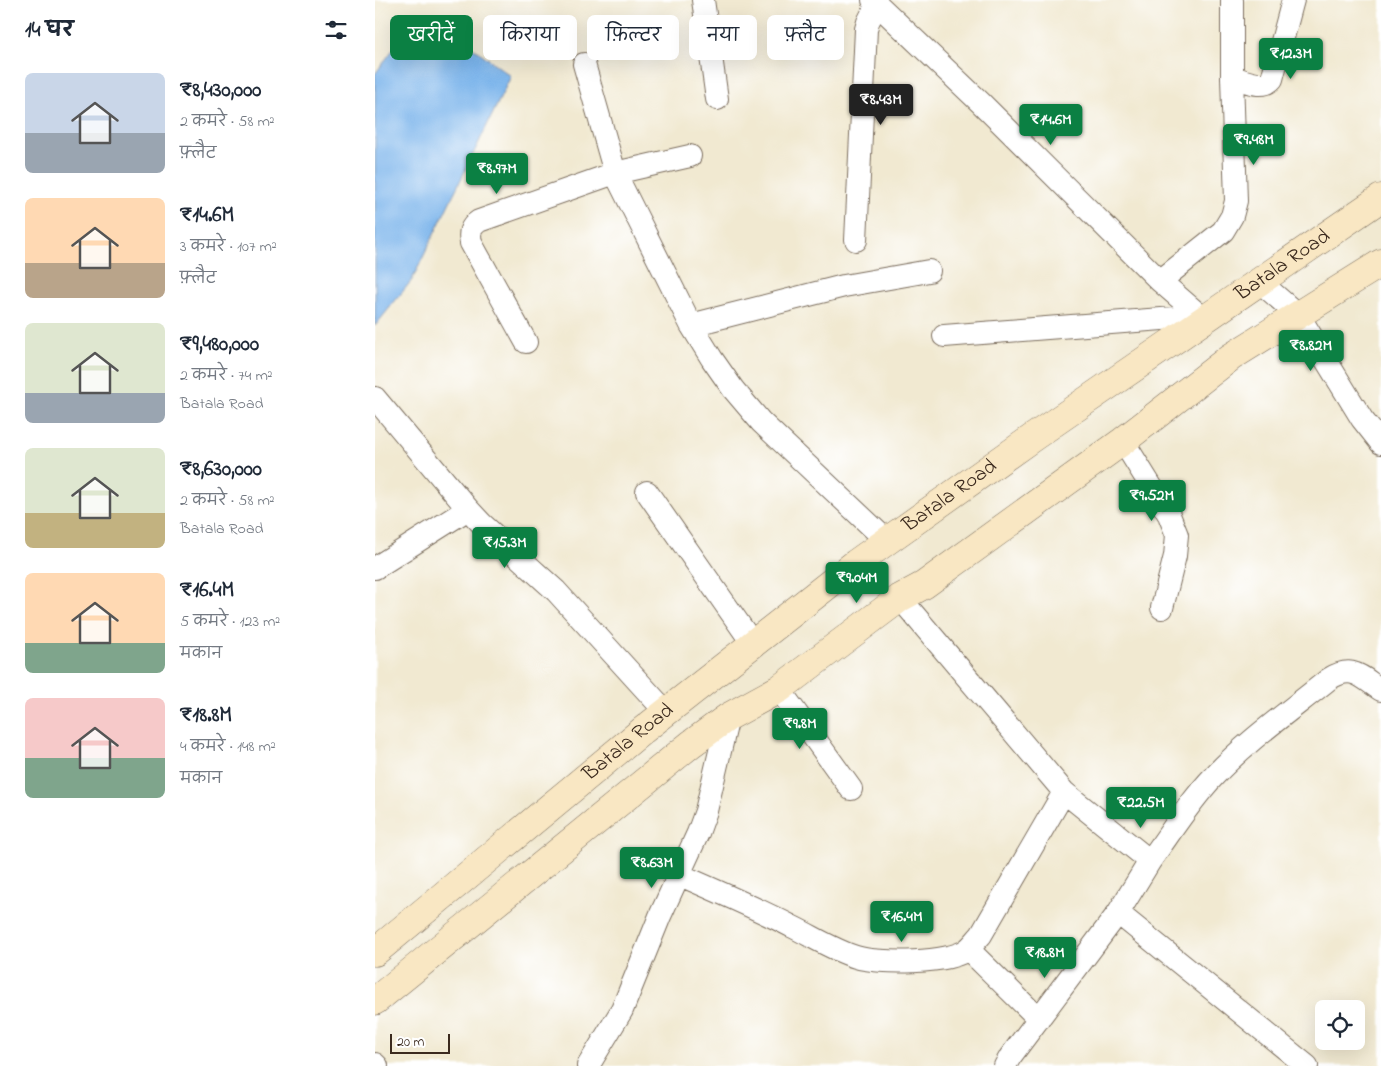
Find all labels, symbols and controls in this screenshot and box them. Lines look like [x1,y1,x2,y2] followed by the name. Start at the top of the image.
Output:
[390,15,473,60] chip: खरीदें
[483,15,577,60] chip: किराया
[587,15,679,60] chip: फ़िल्टर
[689,15,757,60] chip: नया
[767,15,844,60] chip: फ़्लैट
[25,16,74,46] text: 14 घर
[322,16,350,44] icon: filters
[1250,38,1332,80] pin: ₹12.3M
[1270,42,1312,66] text: ₹12.3M
[180,76,261,106] text: ₹8,430,000
[840,84,922,126] pin: ₹8.43M
[860,88,902,112] text: ₹8.43M
[65,93,125,153] icon: home
[1010,104,1092,146] pin: ₹14.6M
[1030,108,1072,132] text: ₹14.6M
[180,110,275,134] text: 2 कमरे · 58 m²
[1213,124,1295,166] pin: ₹9.48M
[1234,128,1274,152] text: ₹9.48M
[180,142,216,166] text: फ़्लैट
[456,152,538,195] pin: ₹8.97M
[477,157,517,181] text: ₹8.97M
[180,201,234,231] text: ₹14.6M
[65,218,125,278] icon: home
[1228,222,1337,309] street label: Batala Road
[180,235,277,259] text: 3 कमरे · 107 m²
[180,267,216,291] text: फ़्लैट
[180,330,259,360] text: ₹9,480,000
[1270,330,1352,372] pin: ₹8.82M
[1290,334,1332,358] text: ₹8.82M
[65,343,125,403] icon: home
[180,364,273,388] text: 2 कमरे · 74 m²
[180,392,264,416] text: Batala Road
[896,452,1004,541] street label: Batala Road
[180,455,262,485] text: ₹8,630,000
[65,468,125,528] icon: home
[1111,480,1193,522] pin: ₹9.52M
[1130,484,1174,508] text: ₹9.52M
[180,489,275,513] text: 2 कमरे · 58 m²
[180,517,264,541] text: Batala Road
[464,526,546,569] pin: ₹15.3M
[483,531,527,555] text: ₹15.3M
[816,562,898,604] pin: ₹9.04M
[837,566,877,590] text: ₹9.04M
[180,576,234,606] text: ₹16.4M
[65,593,125,653] icon: home
[180,610,280,634] text: 5 कमरे · 123 m²
[180,642,222,666] text: मकान
[576,696,681,789] street label: Batala Road
[180,701,232,731] text: ₹18.8M
[765,708,835,750] pin: ₹9.8M
[783,712,817,736] text: ₹9.8M
[65,718,125,778] icon: home
[180,735,276,759] text: 4 कमरे · 148 m²
[180,767,222,791] text: मकान
[1100,786,1182,829] pin: ₹22.5M
[1117,791,1165,815] text: ₹22.5M
[611,846,693,889] pin: ₹8.63M
[631,851,673,875] text: ₹8.63M
[861,900,943,943] pin: ₹16.4M
[881,905,923,929] text: ₹16.4M
[1004,936,1086,979] pin: ₹18.8M
[1025,941,1065,965] text: ₹18.8M
[1315,1000,1365,1050] map controls
[1315,1000,1365,1050] button: locate
[390,1031,450,1054] scale bar
[397,1032,424,1053] text: 20 m

